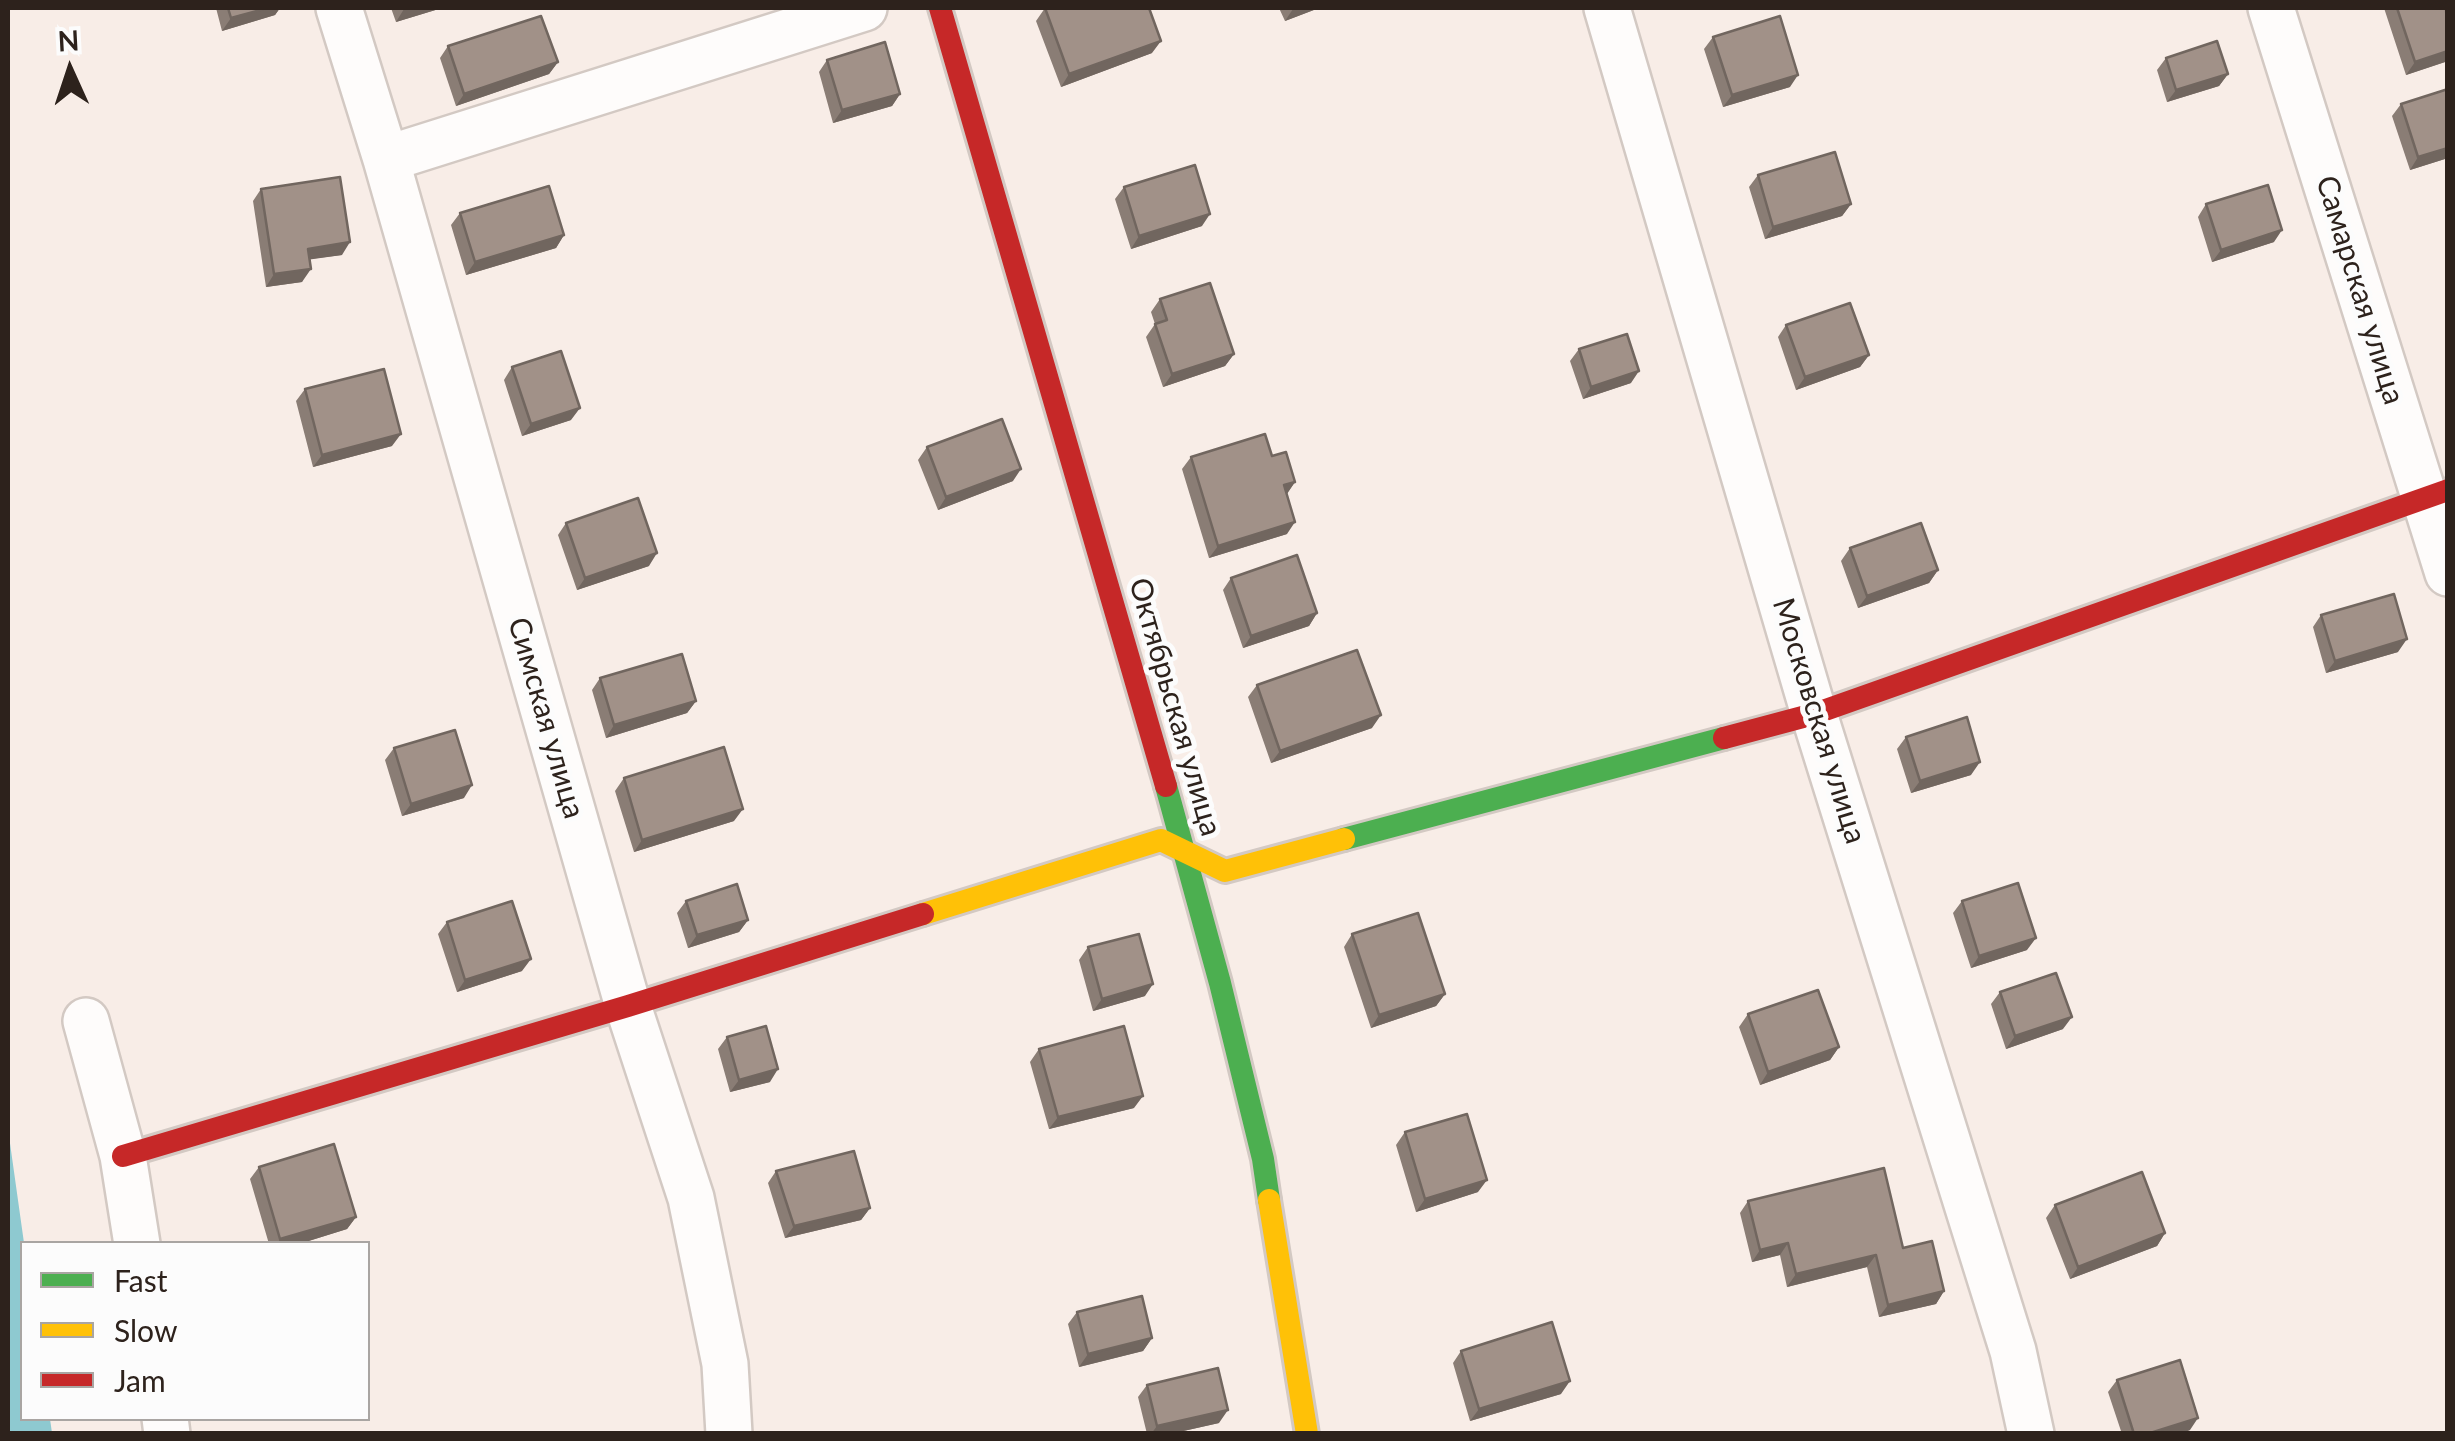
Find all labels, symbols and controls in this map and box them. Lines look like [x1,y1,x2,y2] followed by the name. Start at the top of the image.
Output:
[20,20,120,120] north arrow
[57,23,80,58] text: N
[2308,171,2412,409] street label: Самарская улица
[1121,574,1229,840] street label: Октябрьская улица
[1765,594,1873,848] street label: Московская улица
[500,613,592,823] street label: Симская улица
[20,1241,370,1421] legend
[114,1262,168,1298] text: Fast
[114,1312,177,1348] text: Slow
[114,1362,166,1398] text: Jam

